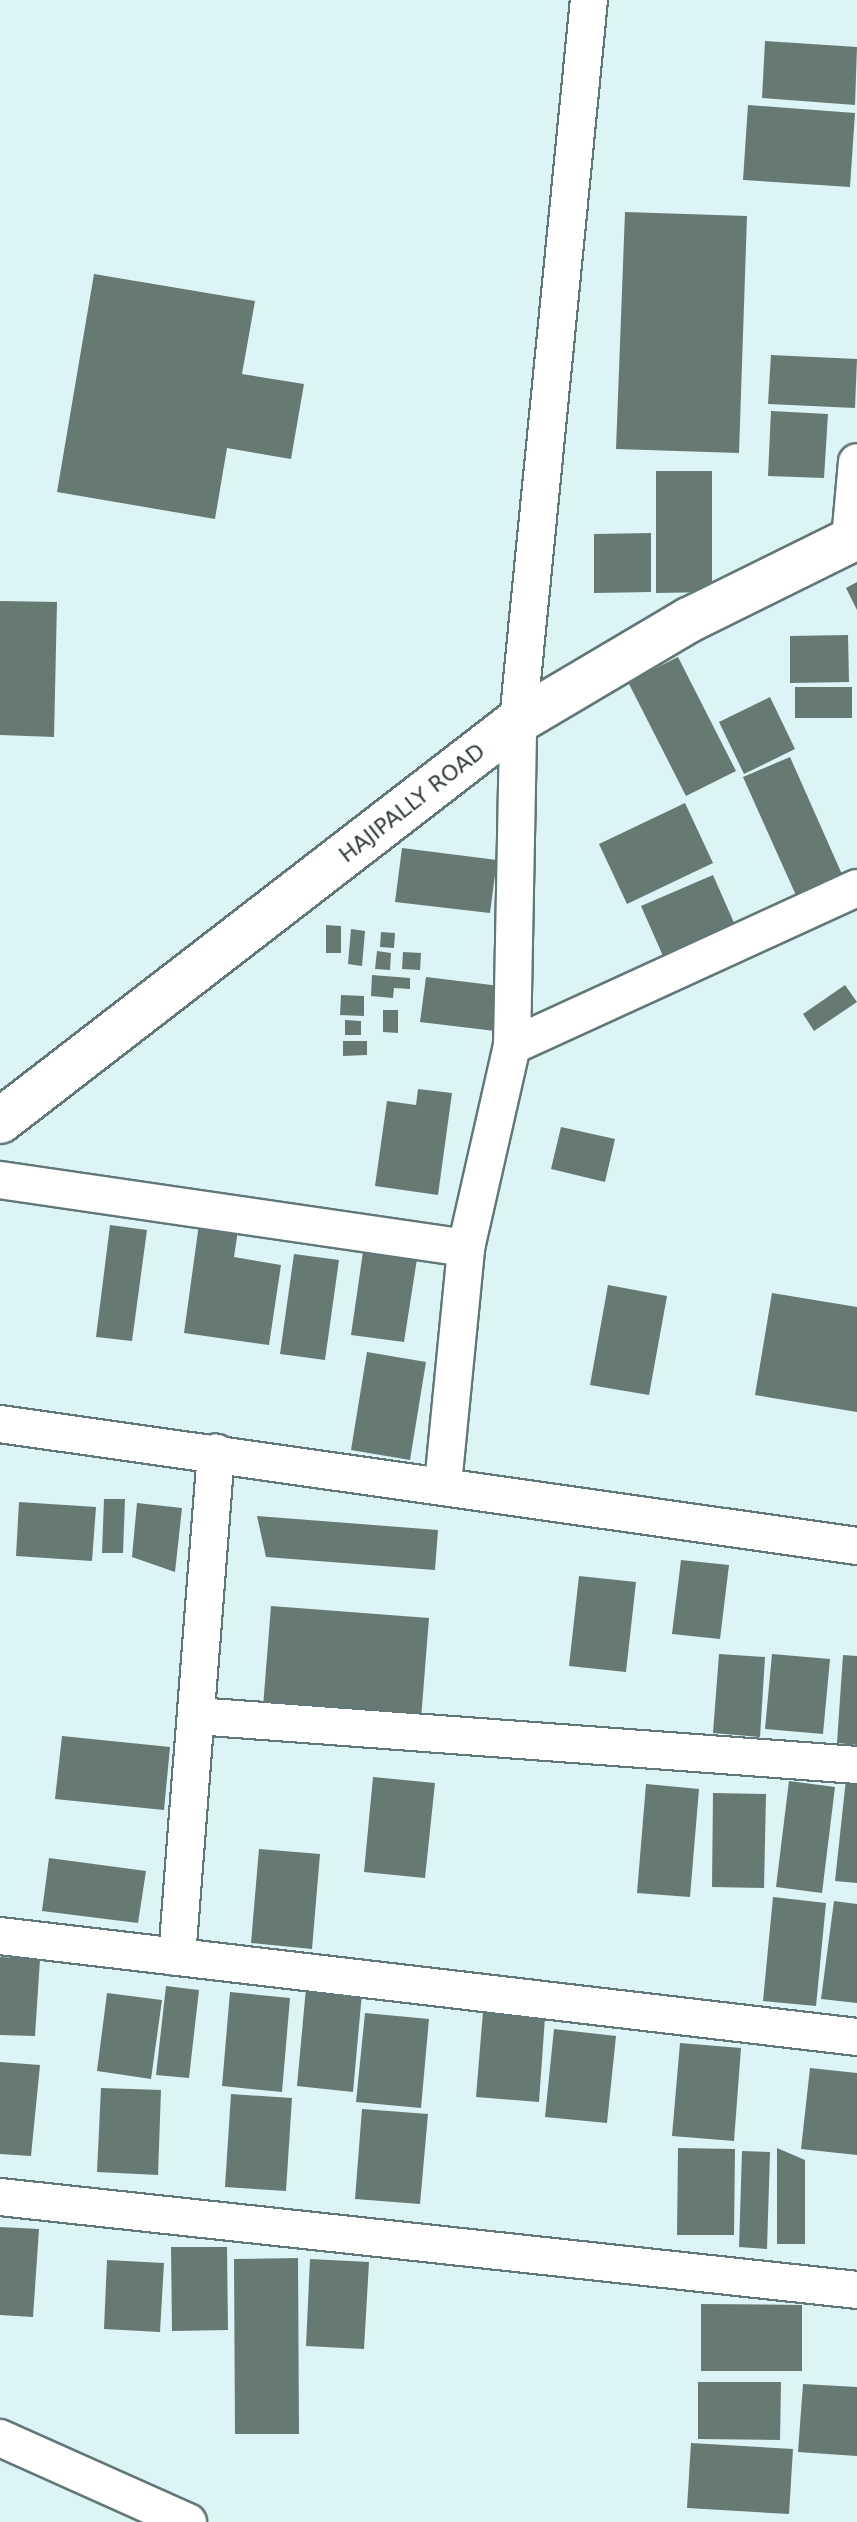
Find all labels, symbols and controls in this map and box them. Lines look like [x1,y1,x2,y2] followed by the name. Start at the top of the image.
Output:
[334,738,490,868] street label: HAJIPALLY ROAD

